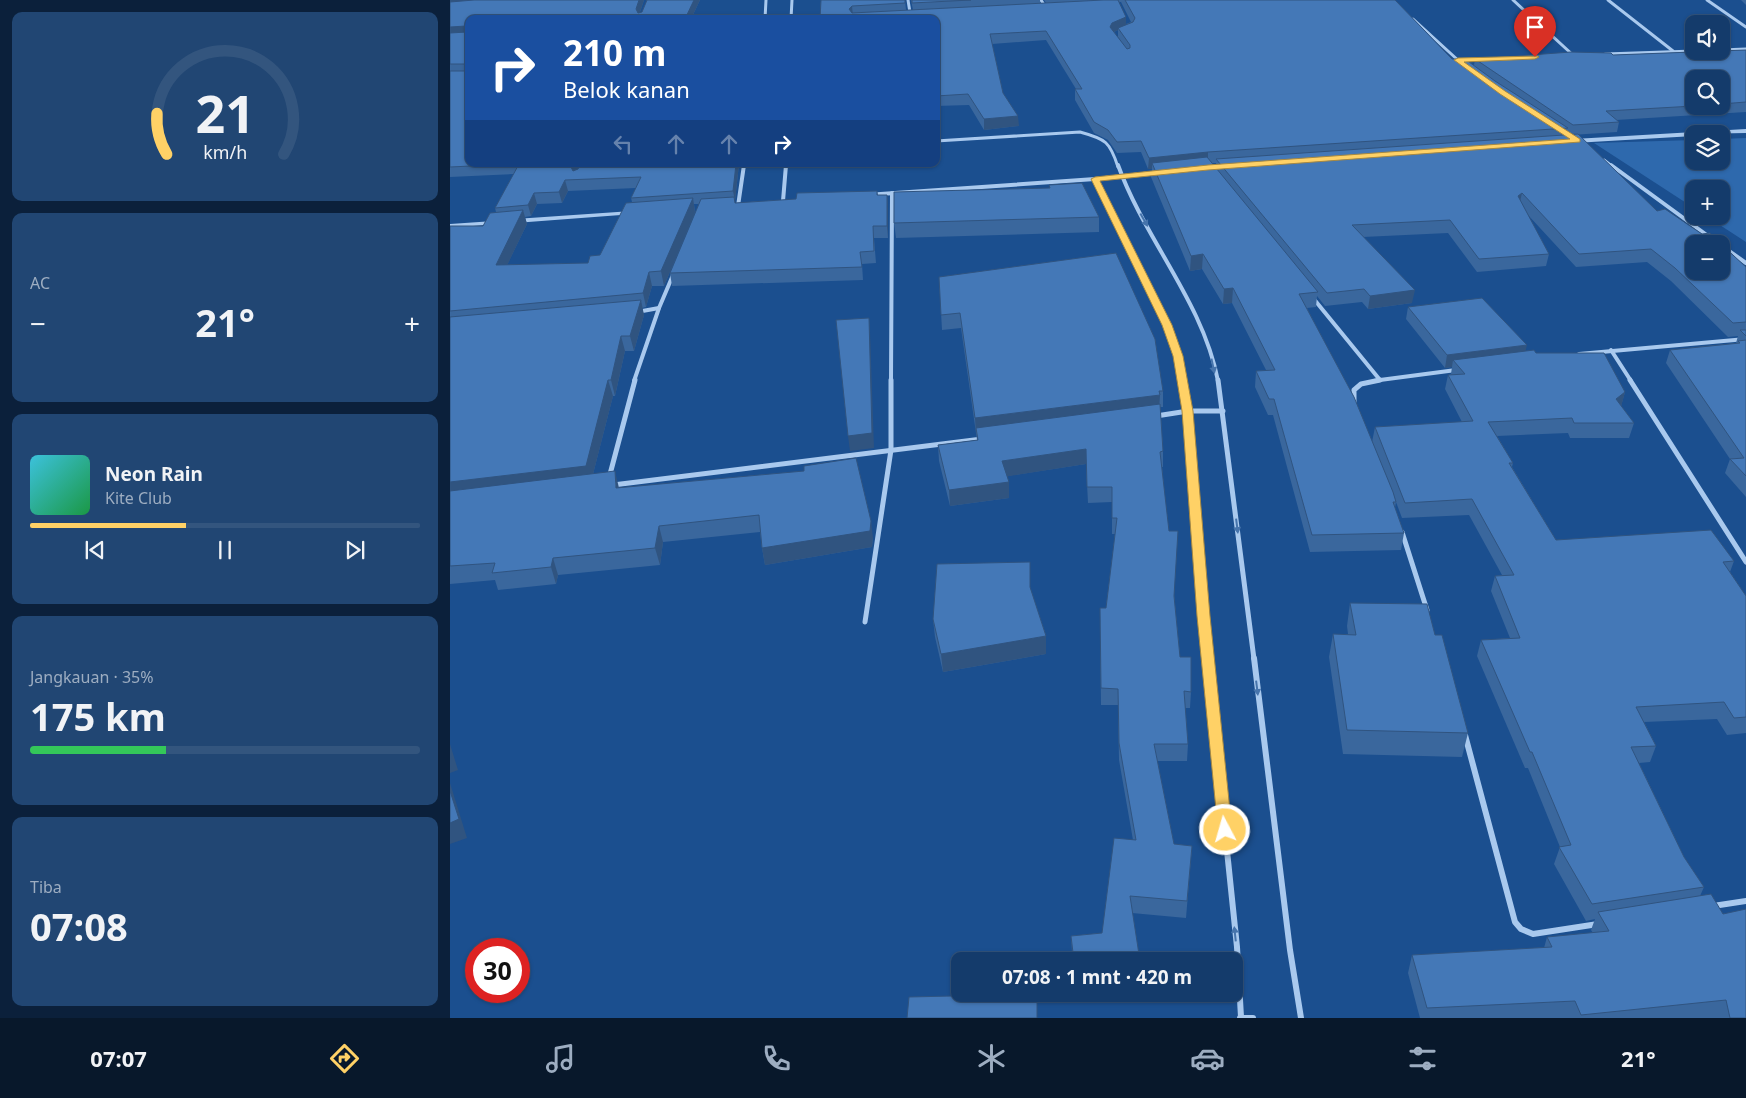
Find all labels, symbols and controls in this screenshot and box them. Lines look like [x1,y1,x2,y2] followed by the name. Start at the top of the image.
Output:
[1514,6,1556,57] pin
[1521,13,1549,41] icon: arrive
[1685,15,1730,280] map controls
[1685,15,1730,60] button: sound
[563,29,666,76] text: 210 m
[480,35,545,100] icon: right
[1685,70,1730,115] button: search
[563,74,690,104] text: Belok kanan
[195,77,255,148] text: 21
[1685,125,1730,170] button: layers
[609,130,637,158] icon: left
[662,130,690,158] icon: ahead
[715,130,743,158] icon: ahead
[768,130,796,158] icon: right
[203,140,247,164] text: km/h
[1685,180,1730,225] button: +
[1140,212,1148,227] one-way arrow
[1685,235,1730,280] button: −
[30,272,50,294] text: AC
[195,296,255,348] text: 21°
[30,304,46,342] text: −
[404,304,420,342] text: +
[1210,358,1218,374] one-way arrow
[105,461,203,487] text: Neon Rain
[105,487,172,509] text: Kite Club
[1233,519,1241,535] one-way arrow
[81,536,109,564] icon: previous
[211,536,239,564] icon: pause
[341,536,369,564] icon: next
[30,666,154,688] text: Jangkauan · 35%
[1253,680,1261,696] one-way arrow
[30,690,166,742] text: 175 km
[1198,803,1250,855] position arrow
[30,876,62,898] text: Tiba
[30,900,128,952] text: 07:08
[1231,926,1239,942] one-way arrow
[465,938,530,1003] speed limit sign: 30
[1002,964,1192,990] text: 07:08 · 1 mnt · 420 m
[327,1041,362,1076] icon: directions
[543,1041,578,1076] icon: music
[759,1041,794,1076] icon: phone
[974,1041,1009,1076] icon: climate
[1190,1041,1225,1076] icon: car
[1405,1041,1440,1076] icon: filters
[90,1043,147,1073] text: 07:07
[1621,1043,1656,1073] text: 21°

